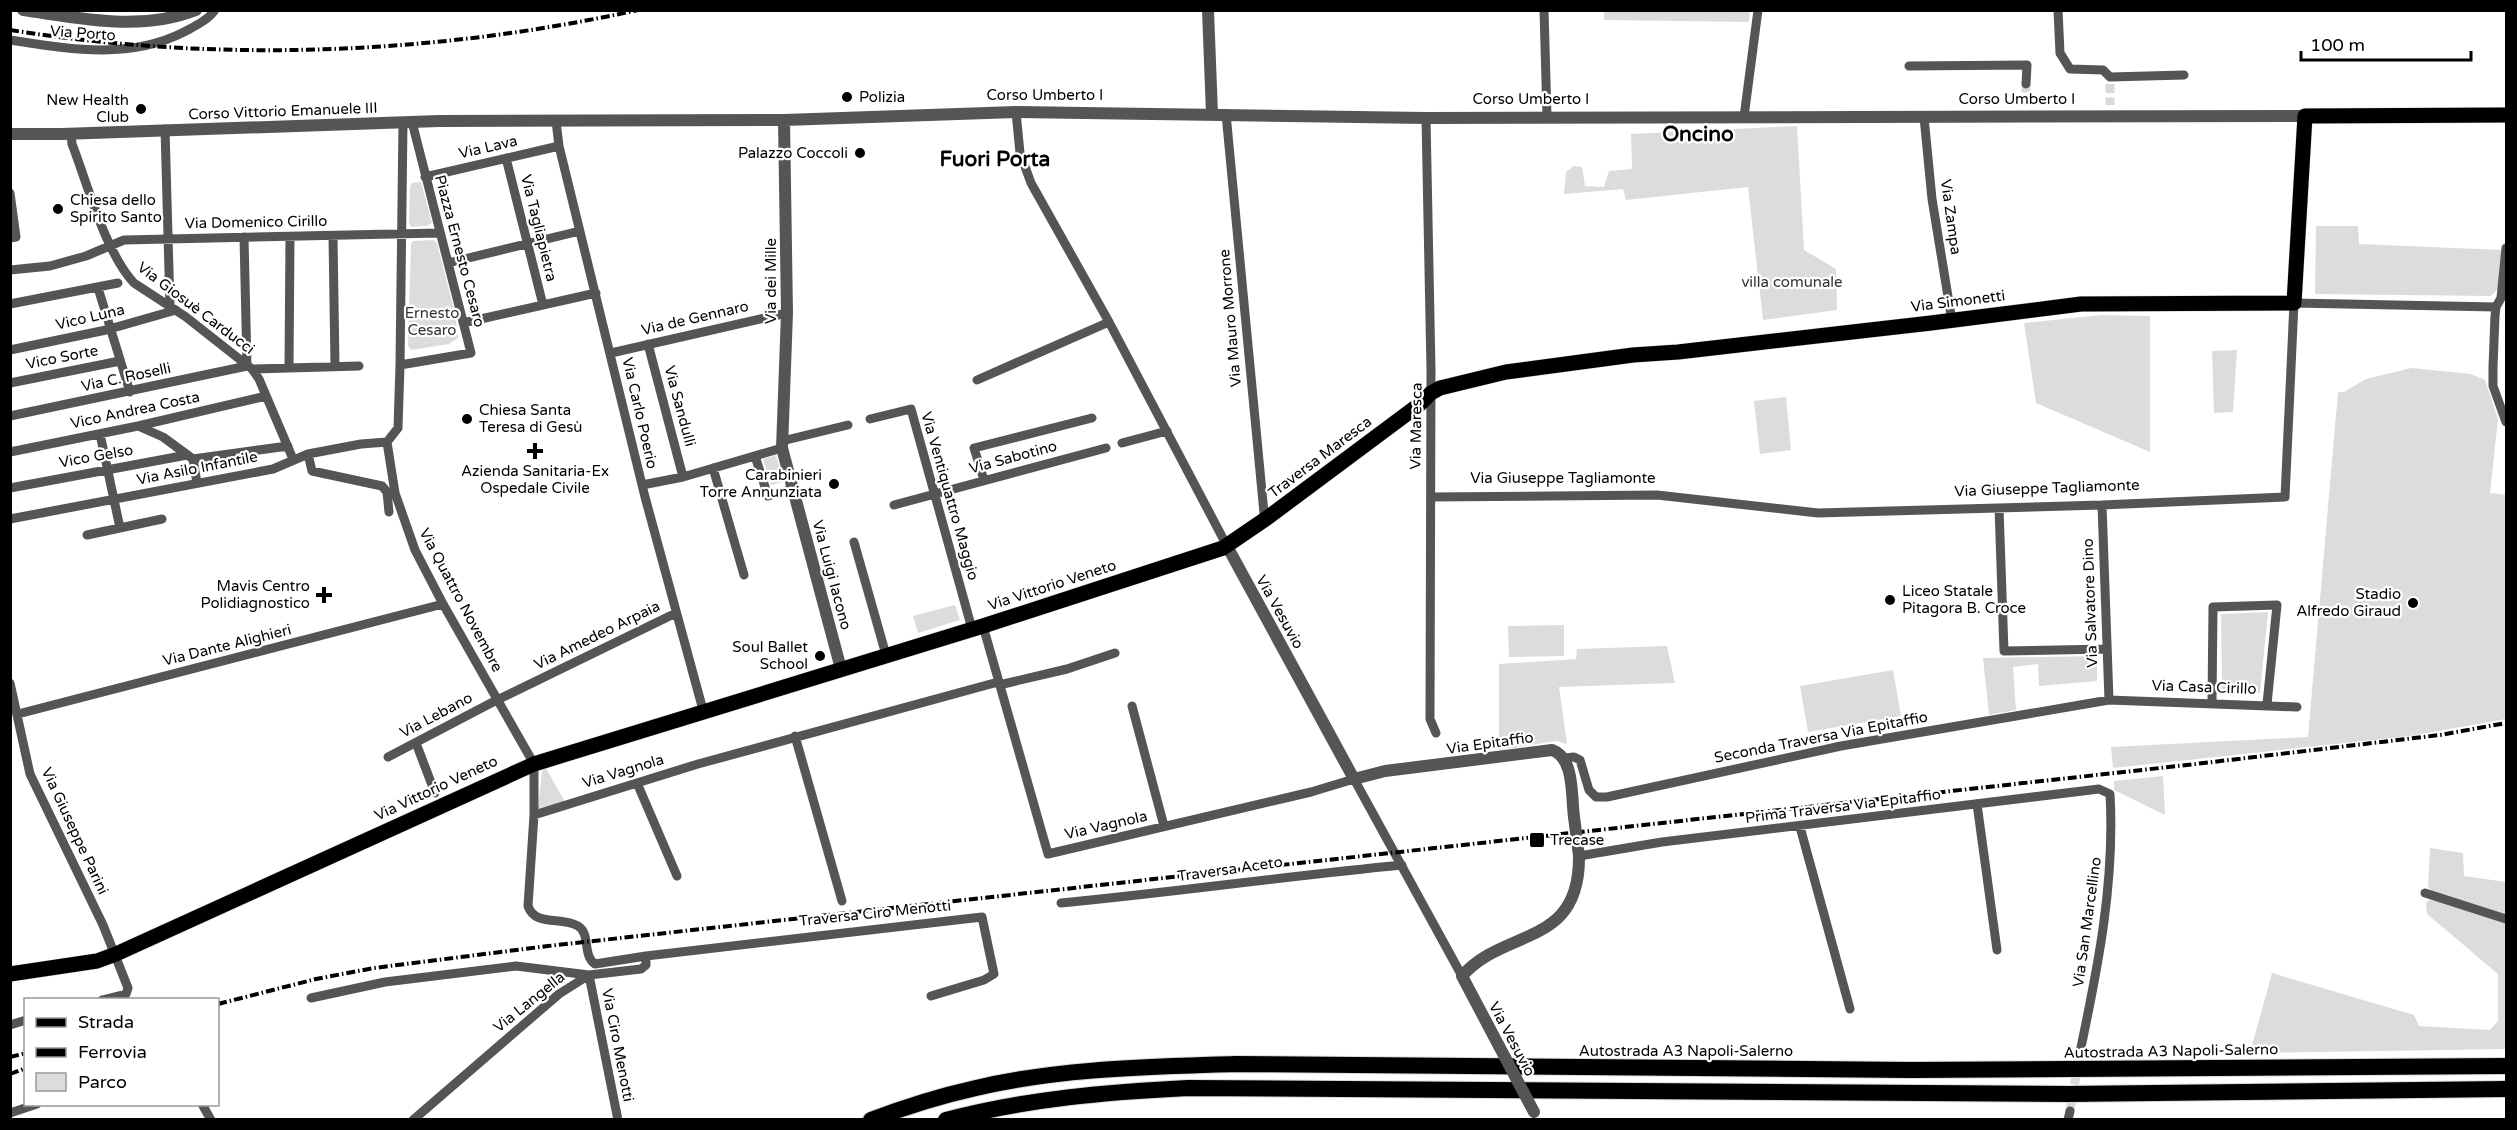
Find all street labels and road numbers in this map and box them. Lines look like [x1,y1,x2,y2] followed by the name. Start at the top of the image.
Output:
[50,22,116,44] street label: Via Porto
[987,86,1103,104] street label: Corso Umberto I
[1473,90,1589,108] street label: Corso Umberto I
[1959,90,2075,108] street label: Corso Umberto I
[188,99,378,123] street label: Corso Vittorio Emanuele III
[457,132,519,162] street label: Via Lava
[431,173,489,329] street label: Piazza Ernesto Cesaro
[517,173,561,283] street label: Via Tagliapietra
[1937,178,1965,256] street label: Via Zampa
[184,212,328,232] street label: Via Domenico Cirillo
[762,238,780,324] street label: Via dei Mille
[1215,248,1245,388] street label: Via Mauro Morrone
[134,258,258,358] street label: Via Giosuè Carducci
[1910,286,2006,316] street label: Via Simonetti
[640,297,750,339] street label: Via de Gennaro
[54,300,126,334] street label: Vico Luna
[24,341,100,373] street label: Vico Sorte
[618,356,662,470] street label: Via Carlo Poerio
[80,359,172,395] street label: Via C. Roselli
[661,364,699,448] street label: Via Sandulli
[1406,382,1426,470] street label: Via Maresca
[69,388,201,432] street label: Vico Andrea Costa
[917,410,983,582] street label: Via Ventiquattro Maggio
[1265,412,1375,502] street label: Traversa Maresca
[967,437,1059,477] street label: Via Sabotino
[58,441,134,471] street label: Vico Gelso
[135,447,259,489] street label: Via Asilo Infantile
[1470,469,1656,487] street label: Via Giuseppe Tagliamonte
[1954,476,2140,500] street label: Via Giuseppe Tagliamonte
[809,518,855,632] street label: Via Luigi Iacono
[415,525,507,675] street label: Via Quattro Novembre
[2079,538,2101,668] street label: Via Salvatore Dino
[986,556,1118,614] street label: Via Vittorio Veneto
[1252,572,1308,652] street label: Via Vesuvio
[531,597,663,673] street label: Via Amedeo Arpaia
[161,620,293,670] street label: Via Dante Alighieri
[2151,676,2257,698] street label: Via Casa Cirillo
[397,688,475,742] street label: Via Lebano
[1713,707,1929,767] street label: Seconda Traversa Via Epitaffio
[1445,728,1535,758] street label: Via Epitaffio
[580,750,666,792] street label: Via Vagnola
[372,752,500,824] street label: Via Vittorio Veneto
[38,765,112,897] street label: Via Giuseppe Parini
[1744,785,1942,827] street label: Prima Traversa Via Epitaffio
[1063,807,1149,843] street label: Via Vagnola
[1176,853,1284,885] street label: Traversa Aceto
[2069,856,2105,988] street label: Via San Marcellino
[798,896,952,930] street label: Traversa Ciro Menotti
[490,968,568,1036] street label: Via Langella
[598,987,638,1103] street label: Via Ciro Menotti
[1485,999,1539,1079] street label: Via Vesuvio
[2064,1040,2278,1062] street label: Autostrada A3 Napoli-Salerno
[1579,1042,1793,1060] street label: Autostrada A3 Napoli-Salerno

